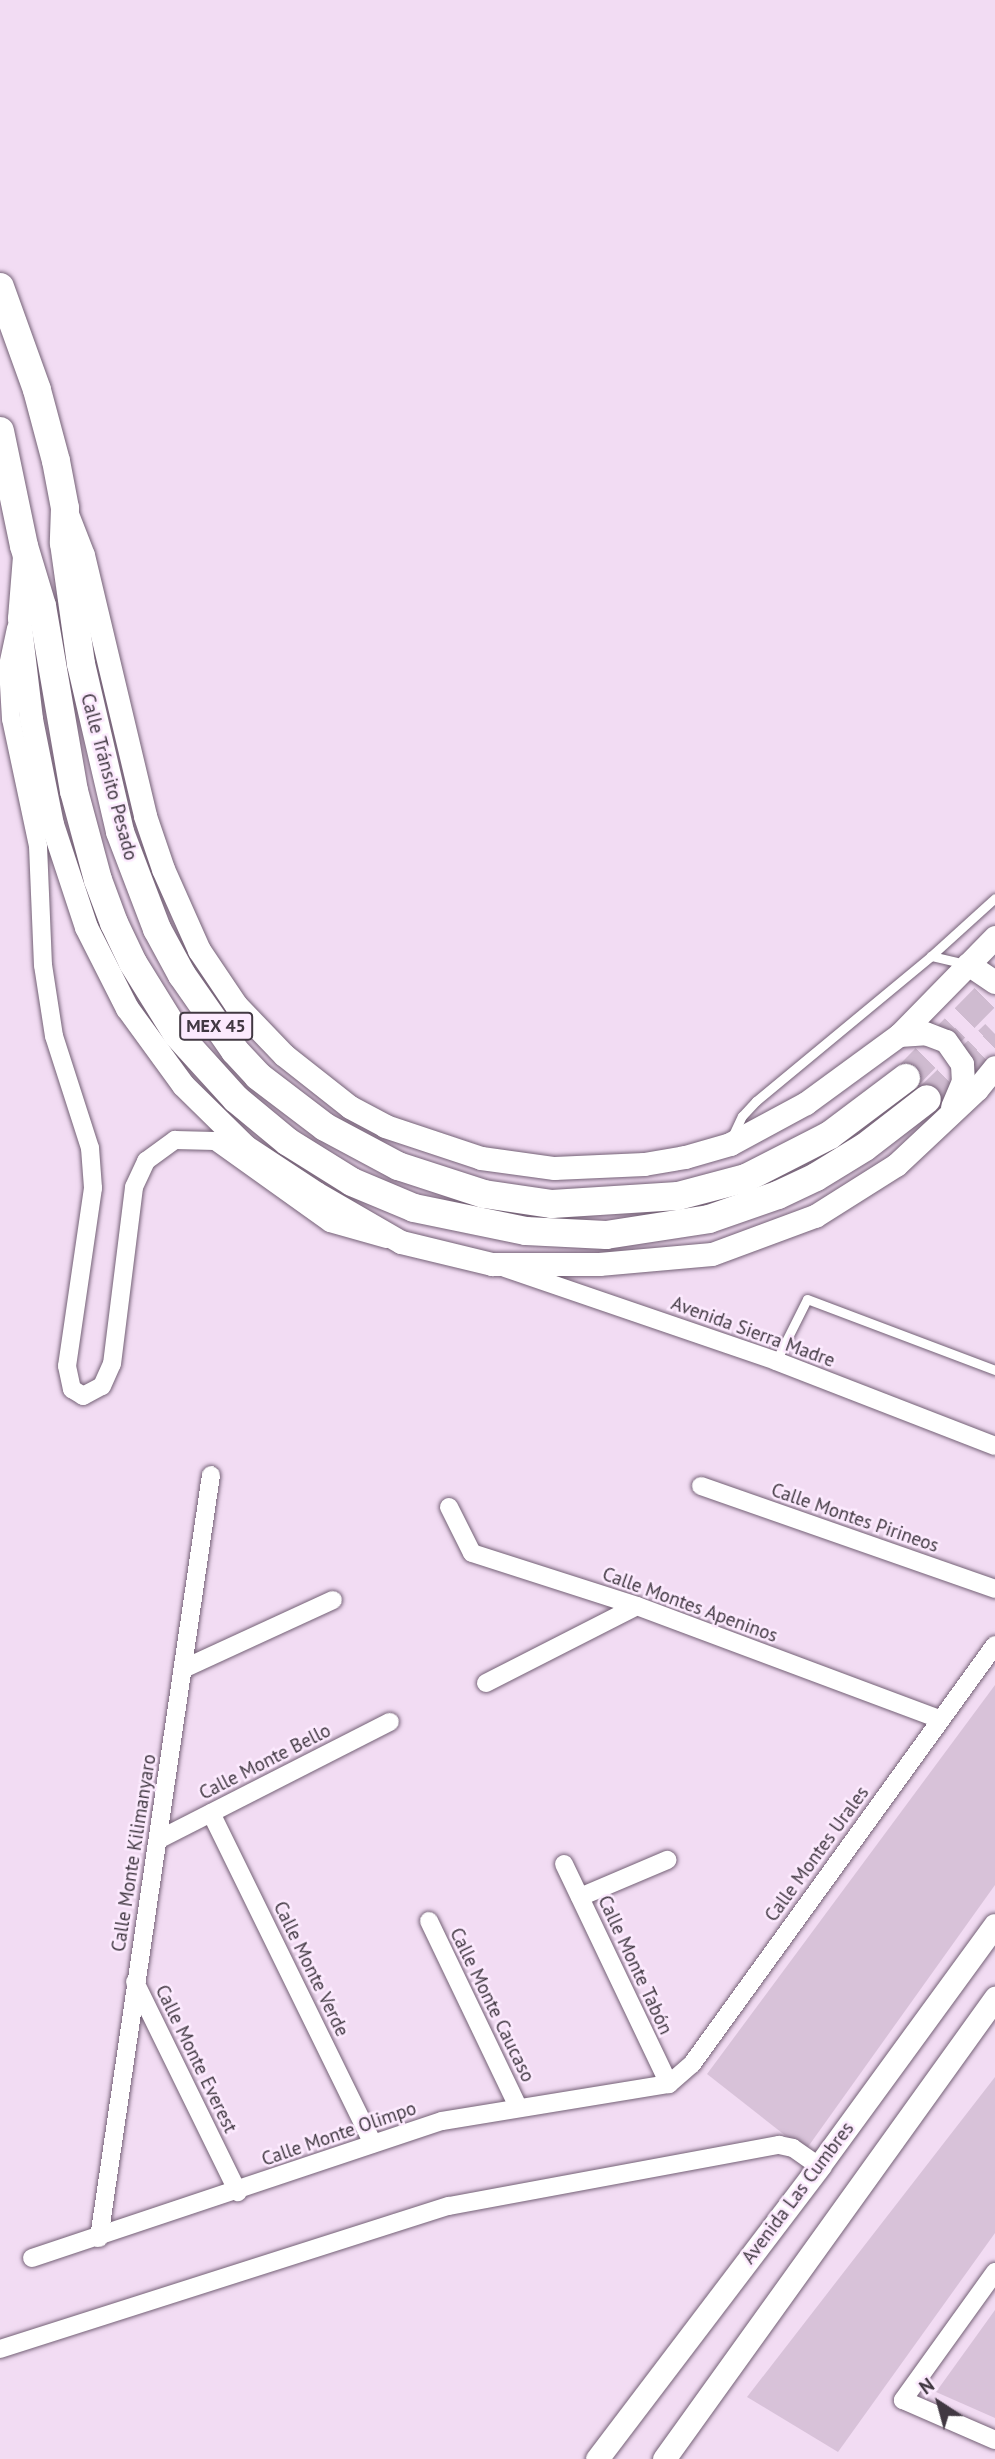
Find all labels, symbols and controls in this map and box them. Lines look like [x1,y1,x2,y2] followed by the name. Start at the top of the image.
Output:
[76,691,142,863] street label: Calle Tránsito Pesado
[178,1012,255,1041] road number: MEX 45
[668,1292,838,1372] street label: Avenida Sierra Madre
[768,1479,942,1557] street label: Calle Montes Pirineos
[599,1563,781,1647] street label: Calle Montes Apeninos
[196,1719,334,1805] street label: Calle Monte Bello
[107,1753,161,1953] street label: Calle Monte Kilimanyaro
[760,1782,874,1926] street label: Calle Montes Urales
[593,1892,677,2038] street label: Calle Monte Tabón
[268,1897,354,2041] street label: Calle Monte Verde
[445,1924,539,2086] street label: Calle Monte Caucaso
[150,1981,242,2137] street label: Calle Monte Everest
[259,2097,419,2171] street label: Calle Monte Olimpo
[737,2118,859,2268] street label: Avenida Las Cumbres
[904,2368,974,2438] north arrow
[915,2373,939,2399] text: N

